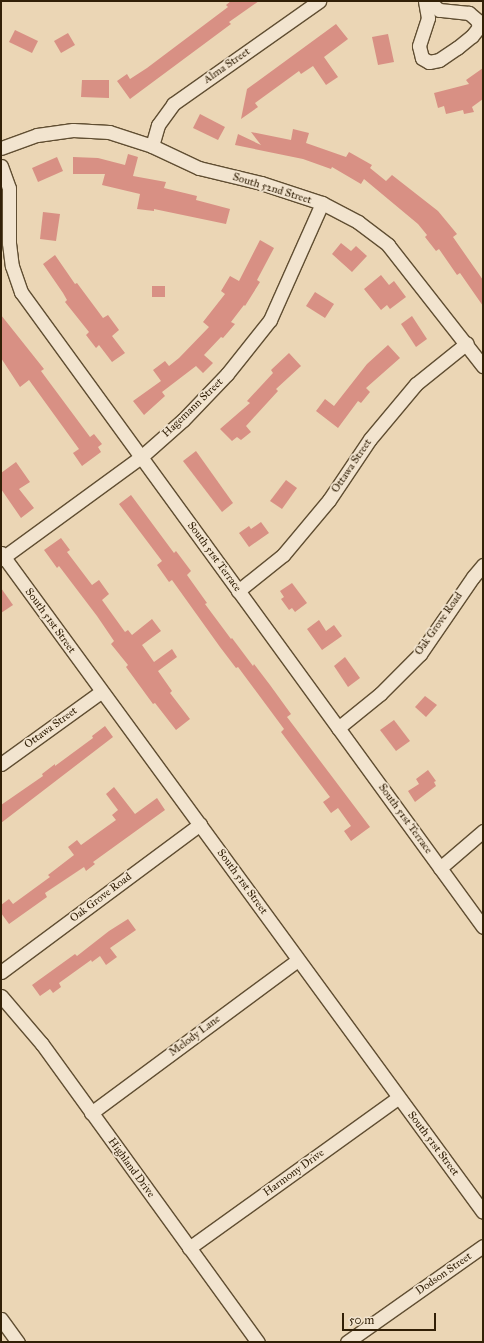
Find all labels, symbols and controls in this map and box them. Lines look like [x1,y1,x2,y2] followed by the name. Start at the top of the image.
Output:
[201,45,253,87] street label: Alma Street
[231,171,313,207] street label: South 52nd Street
[160,376,226,440] street label: Hagemann Street
[329,436,375,496] street label: Ottawa Street
[184,519,244,595] street label: South 51st Terrace
[22,586,78,656] street label: South 51st Street
[412,590,466,658] street label: Oak Grove Road
[22,704,80,752] street label: Ottawa Street
[375,781,435,857] street label: South 51st Terrace
[214,847,270,917] street label: South 51st Street
[68,871,134,925] street label: Oak Grove Road
[167,1012,223,1060] street label: Melody Lane
[404,1109,462,1179] street label: South 51st Street
[105,1136,157,1200] street label: Highland Drive
[261,1147,327,1199] street label: Harmony Drive
[414,1250,474,1298] street label: Dodson Street
[344,1305,438,1331] scale bar
[349,1313,374,1327] text: 50 m

